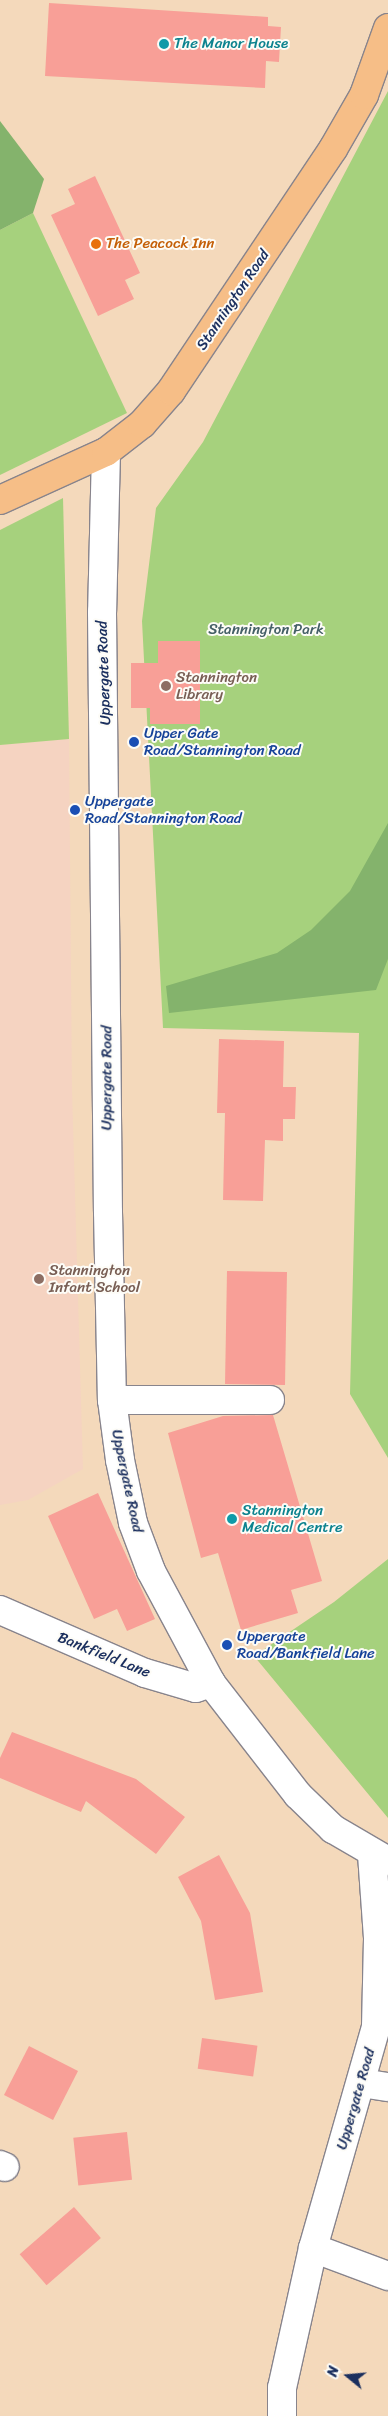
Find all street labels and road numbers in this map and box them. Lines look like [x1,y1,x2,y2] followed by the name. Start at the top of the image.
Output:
[193,246,273,354] street label: Stannington Road
[93,620,115,726] street label: Uppergate Road
[98,1026,116,1130] street label: Uppergate Road
[107,1428,147,1534] street label: Uppergate Road
[55,1628,153,1682] street label: Bankfield Lane
[333,2046,379,2152] street label: Uppergate Road

